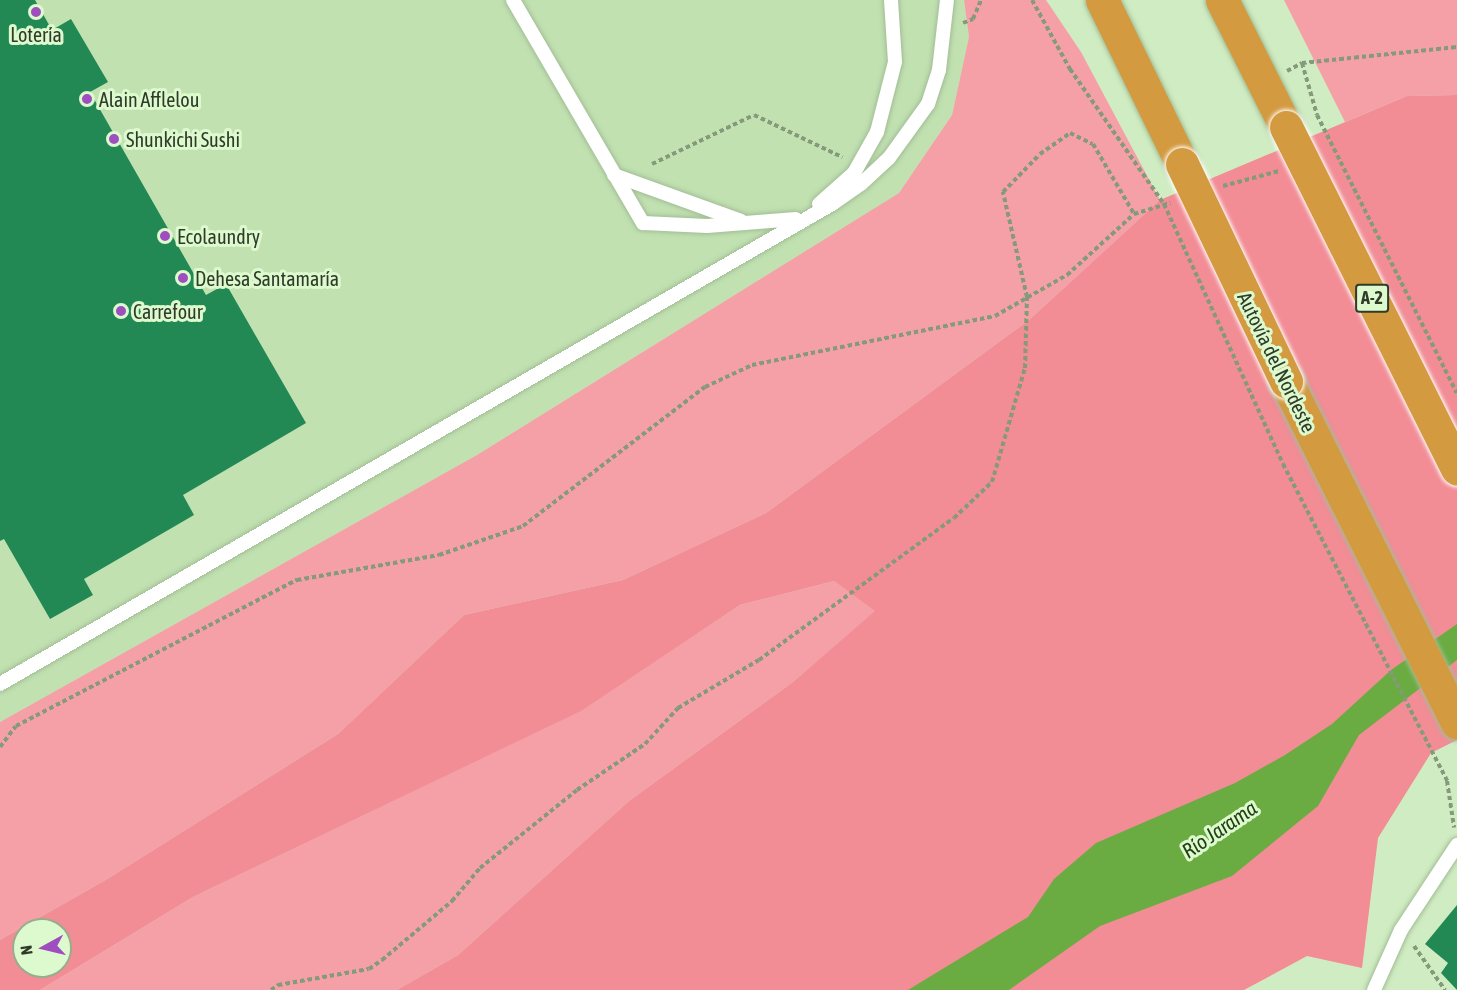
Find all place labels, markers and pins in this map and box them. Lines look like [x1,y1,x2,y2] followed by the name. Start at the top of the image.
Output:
[29,5,43,19] marker: Lotería
[10,22,62,46] place label: Lotería
[99,87,199,111] place label: Alain Afflelou
[80,92,94,106] marker: Alain Afflelou
[126,127,240,151] place label: Shunkichi Sushi
[107,132,121,146] marker: Shunkichi Sushi
[177,224,260,248] place label: Ecolaundry
[158,229,172,243] marker: Ecolaundry
[195,266,339,290] place label: Dehesa Santamaría
[176,271,190,285] marker: Dehesa Santamaría
[133,299,203,323] place label: Carrefour
[114,304,128,318] marker: Carrefour

